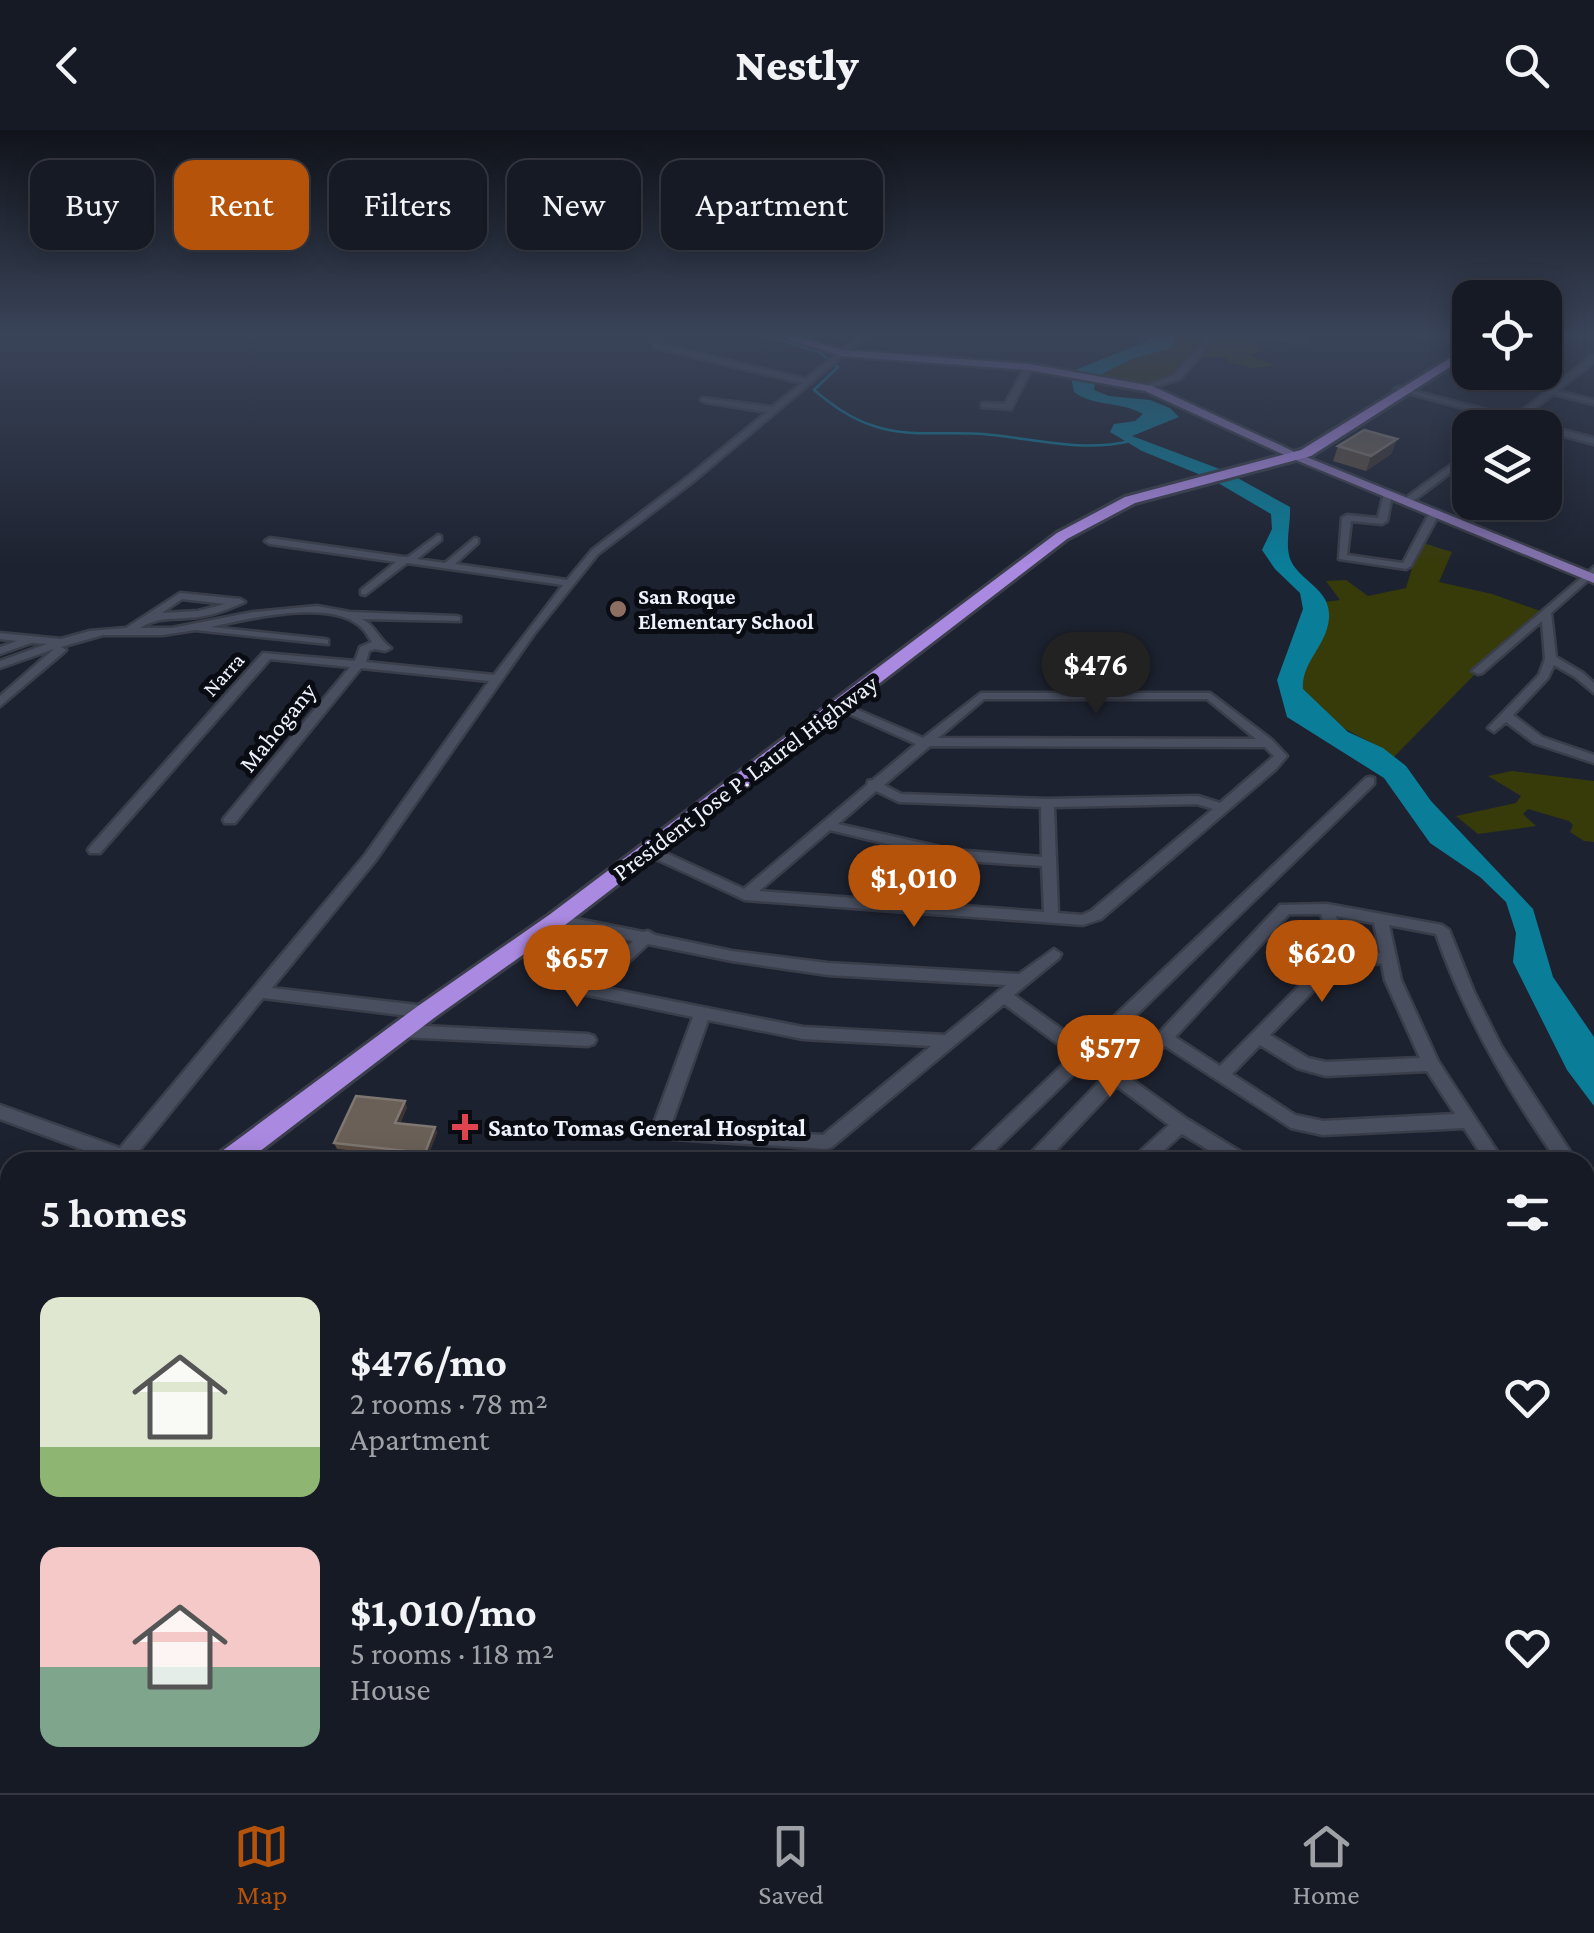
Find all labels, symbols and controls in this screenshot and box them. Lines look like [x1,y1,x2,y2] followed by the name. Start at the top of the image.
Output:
[40,38,95,93] icon: back
[1499,38,1554,93] icon: search
[735,40,859,90] text: Nestly
[30,160,154,250] chip: Buy
[174,160,309,250] chip: Rent
[329,160,487,250] chip: Filters
[507,160,641,250] chip: New
[661,160,883,250] chip: Apartment
[1452,280,1562,520] map controls
[1452,280,1562,390] button: locate
[1452,410,1562,520] button: layers
[638,584,814,634] place label: San Roque Elementary School
[607,598,629,620] marker: San Roque Elementary School
[1037,632,1155,717] pin: $476
[1064,646,1128,682] text: $476
[197,647,249,701] street label: Narra
[608,669,884,886] street label: President Jose P. Laurel Highway
[233,677,322,778] street label: Mahogany
[833,845,995,930] pin: $1,010
[870,859,958,895] text: $1,010
[1263,920,1381,1005] pin: $620
[518,925,636,1010] pin: $657
[1288,934,1356,970] text: $620
[545,939,609,975] text: $657
[1051,1015,1169,1100] pin: $577
[1079,1029,1141,1065] text: $577
[452,1114,478,1140] marker: Santo Tomas General Hospital
[488,1114,806,1141] place label: Santo Tomas General Hospital
[1500,1185,1555,1240] icon: filters
[40,1189,187,1236] text: 5 homes
[120,1337,240,1457] icon: home
[350,1338,507,1385] text: $476/mo
[1500,1370,1555,1425] icon: heart
[350,1385,548,1421] text: 2 rooms · 78 m²
[350,1421,489,1457] text: Apartment
[120,1587,240,1707] icon: home
[350,1588,537,1635] text: $1,010/mo
[1500,1620,1555,1675] icon: heart
[350,1635,554,1671] text: 5 rooms · 118 m²
[350,1671,430,1707] text: House
[234,1819,289,1910] tab: Map
[758,1819,824,1910] tab: Saved
[1293,1819,1360,1910] tab: Home

